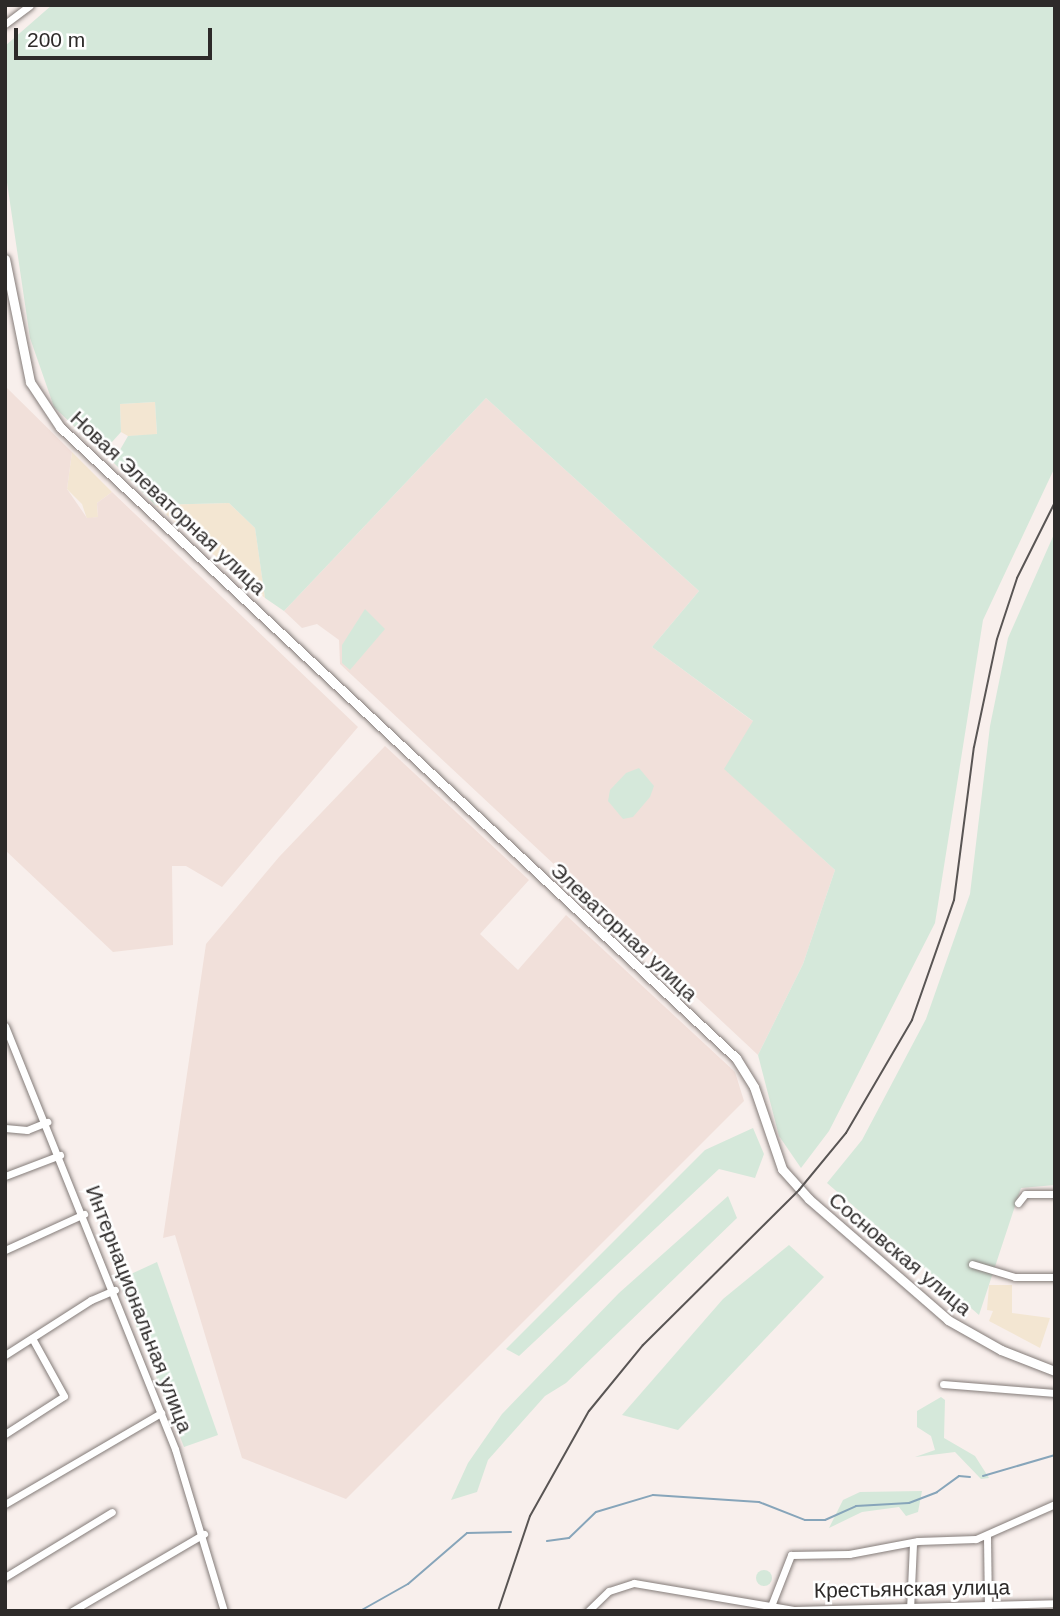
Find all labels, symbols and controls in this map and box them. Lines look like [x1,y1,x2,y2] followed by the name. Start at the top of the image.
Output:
[18,14,215,58] scale bar
[27,28,85,51] text: 200 m
[65,406,271,600] street label: Новая Элеваторная улица
[545,858,703,1006] street label: Элеваторная улица
[80,1182,198,1436] street label: Интернациональная улица
[824,1187,976,1321] street label: Сосновская улица
[814,1575,1010,1603] street label: Крестьянская улица

